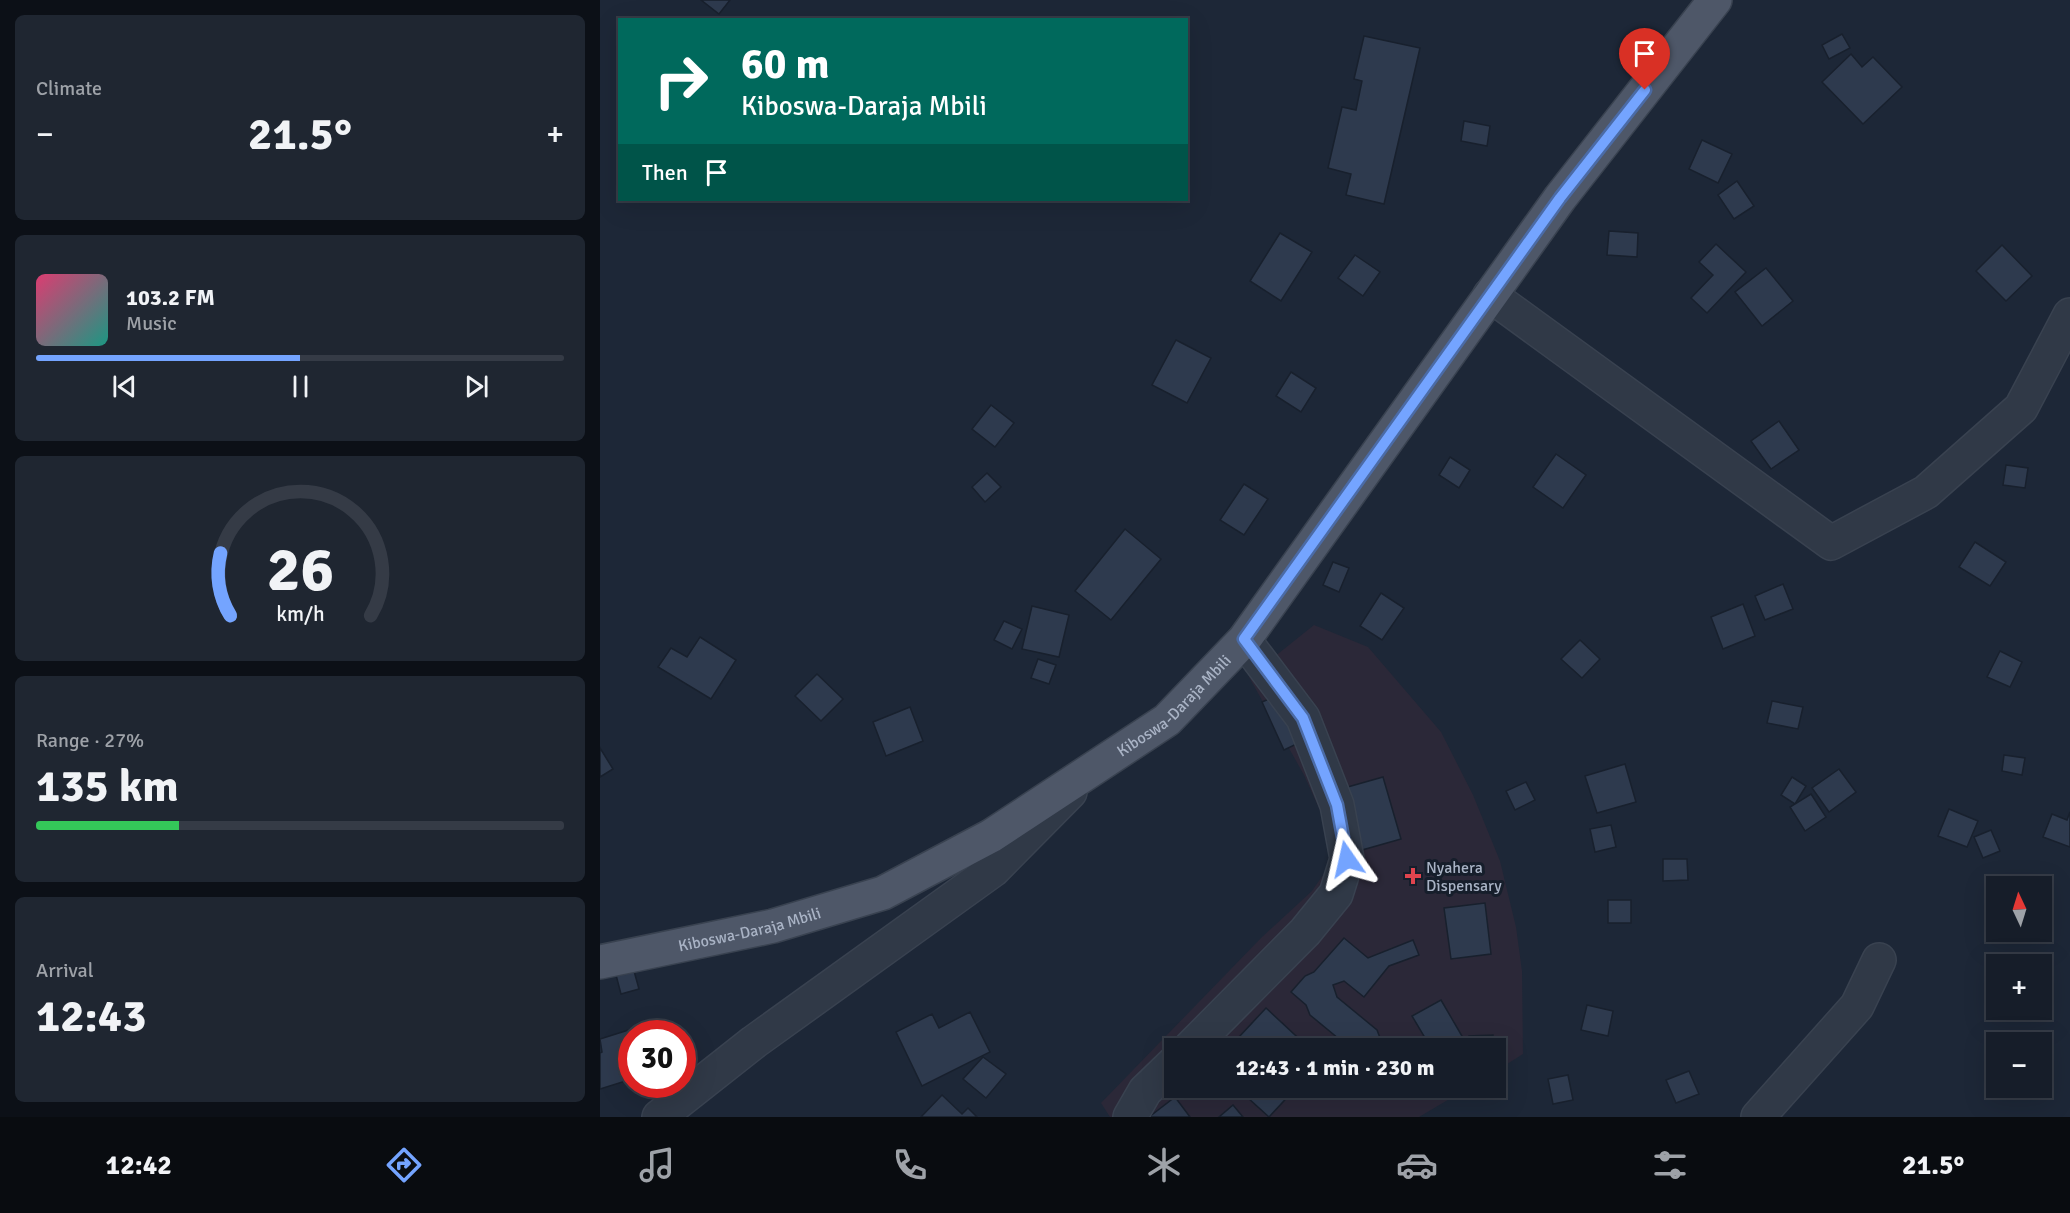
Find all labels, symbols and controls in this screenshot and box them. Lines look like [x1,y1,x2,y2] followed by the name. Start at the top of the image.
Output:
[1619,28,1670,90] pin
[1628,37,1661,70] icon: arrive
[741,39,830,90] text: 60 m
[642,42,720,120] icon: right
[36,76,102,101] text: Climate
[741,90,987,123] text: Kiboswa-Daraja Mbili
[248,107,352,162] text: 21.5°
[36,114,54,155] text: −
[546,114,564,155] text: +
[700,156,733,189] icon: arrive
[642,159,688,186] text: Then
[126,284,215,311] text: 103.2 FM
[126,311,177,336] text: Music
[108,370,141,403] icon: previous
[284,370,317,403] icon: pause
[460,370,493,403] icon: next
[266,531,334,608] text: 26
[276,601,324,627] text: km/h
[1113,651,1236,761] street label: Kiboswa-Daraja Mbili
[36,728,144,753] text: Range · 27%
[36,759,179,814] text: 135 km
[1315,827,1379,891] position arrow
[1426,858,1502,896] place label: Nyahera Dispensary
[1404,867,1422,885] marker: Nyahera Dispensary
[1986,876,2052,942] north arrow
[1986,876,2052,1098] map controls
[677,903,823,956] street label: Kiboswa-Daraja Mbili
[1986,954,2052,1020] button: +
[36,958,94,983] text: Arrival
[36,989,146,1044] text: 12:43
[618,1020,696,1098] speed limit sign: 30
[1986,1032,2052,1098] button: −
[1235,1054,1435,1081] text: 12:43 · 1 min · 230 m
[383,1144,425,1186] icon: directions
[636,1144,678,1186] icon: music
[889,1144,931,1186] icon: phone
[1143,1144,1185,1186] icon: climate
[1396,1144,1438,1186] icon: car
[1649,1144,1691,1186] icon: filters
[106,1149,172,1182] text: 12:42
[1902,1149,1964,1182] text: 21.5°

